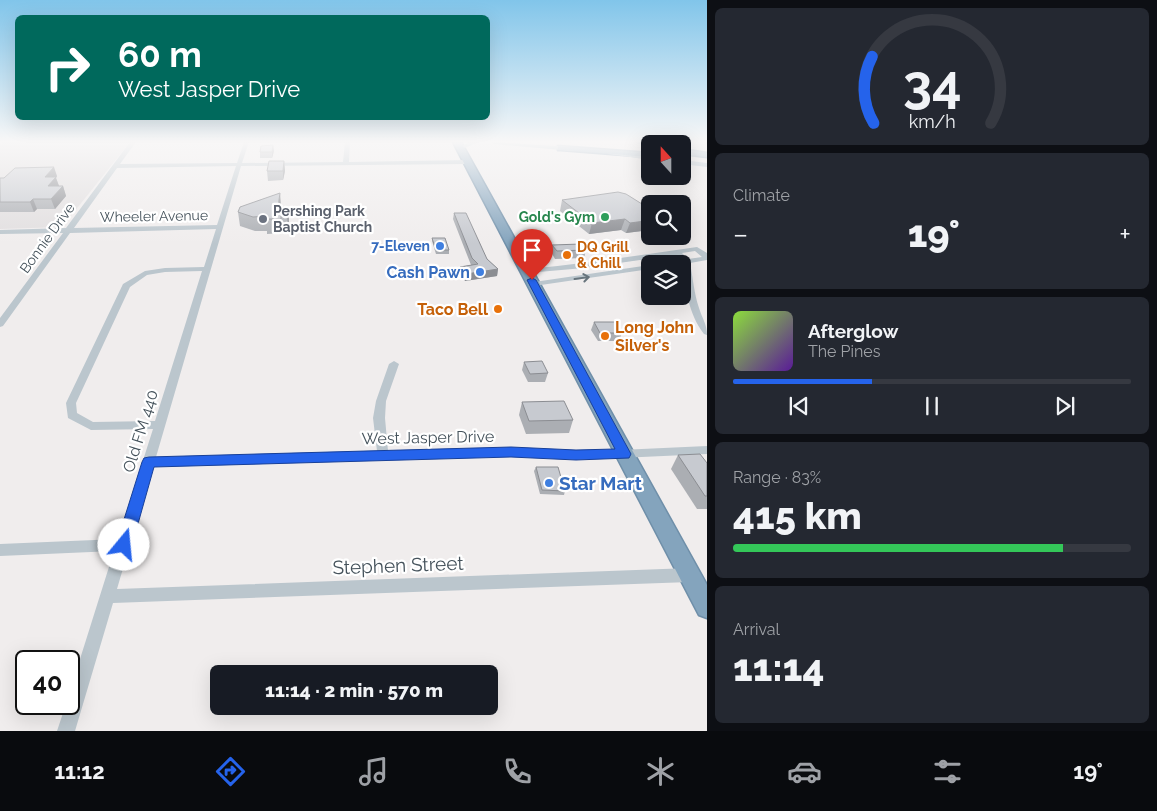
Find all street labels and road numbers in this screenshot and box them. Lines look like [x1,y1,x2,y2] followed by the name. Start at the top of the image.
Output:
[16,200,78,276] street label: Bonnie Drive
[100,207,208,225] street label: Wheeler Avenue
[119,388,162,475] street label: Old FM 440
[362,427,494,448] street label: West Jasper Drive
[332,552,465,578] street label: Stephen Street

